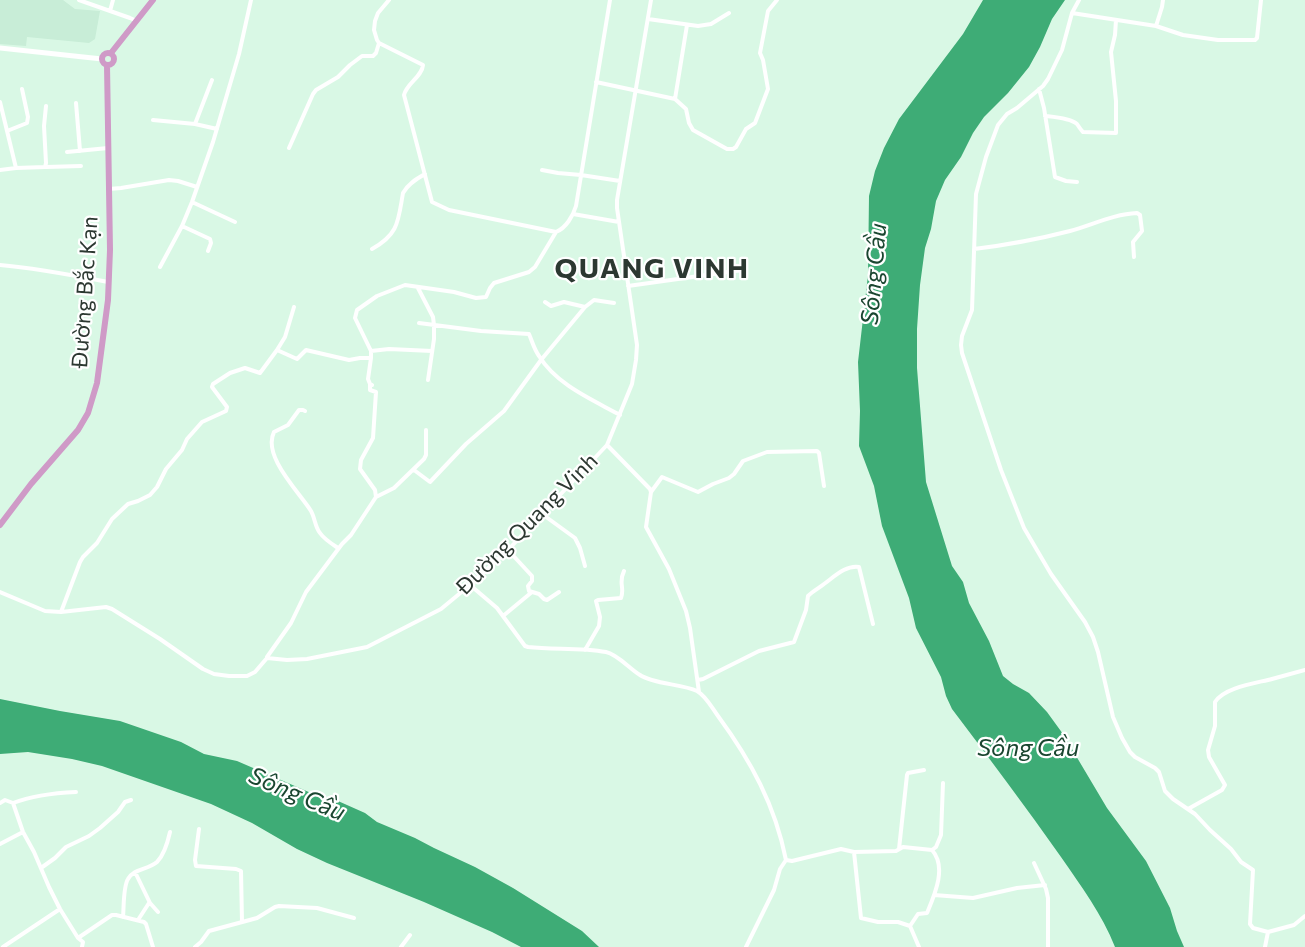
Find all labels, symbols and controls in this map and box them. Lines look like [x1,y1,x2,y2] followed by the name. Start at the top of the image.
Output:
[67,215,103,369] street label: Đường Bắc Kạn
[855,222,893,326] water label: Sông Cầu
[555,252,749,286] district label: QUANG VINH
[451,448,603,600] street label: Đường Quang Vinh
[977,734,1079,762] water label: Sông Cầu
[244,761,350,827] water label: Sông Cầu

